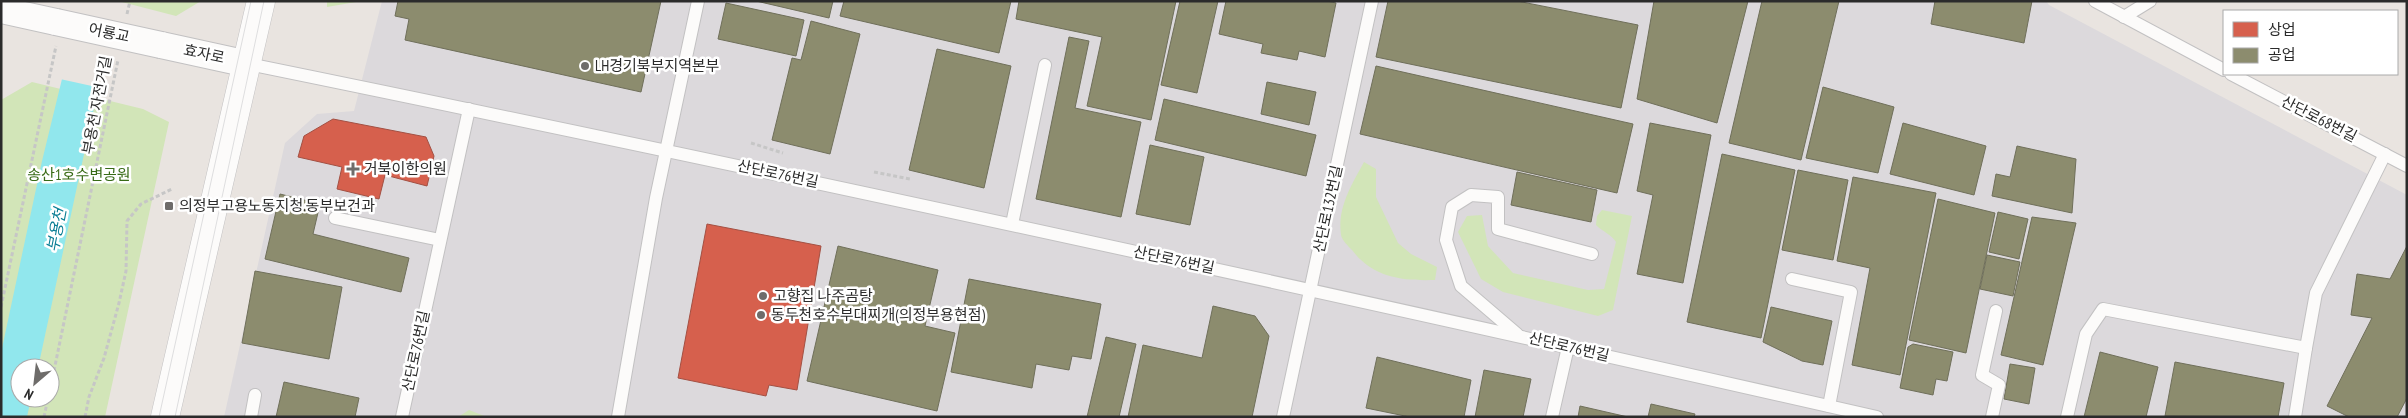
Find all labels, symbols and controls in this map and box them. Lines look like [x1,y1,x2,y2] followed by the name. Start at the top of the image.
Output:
[2223,10,2398,75] legend
[87,19,131,46] street label: 어룡교
[2268,20,2296,39] text: 상업
[182,40,226,67] street label: 효자로
[2268,45,2296,64] text: 공업
[78,54,115,156] street label: 부용천 자전거길
[595,56,720,75] place label: LH경기북부지역본부
[579,60,591,72] marker: LH경기북부지역본부
[2278,91,2360,146] street label: 산단로68번길
[736,156,820,191] street label: 산단로76번길
[364,159,447,178] place label: 거북이한의원
[346,162,360,176] marker: 거북이한의원
[1309,163,1346,255] street label: 산단로132번길
[27,165,131,184] park label: 송산1호수변공원
[179,196,375,215] place label: 의정부고용노동지청.동부보건과
[163,200,175,212] marker: 의정부고용노동지청.동부보건과
[42,204,70,254] water label: 부용천
[1132,242,1216,277] street label: 산단로76번길
[773,286,873,305] place label: 고향집 나주곰탕
[757,290,769,302] marker: 고향집 나주곰탕
[771,305,985,324] place label: 동두천호수부대찌개(의정부용현점)
[398,309,433,393] street label: 산단로76번길
[755,309,767,321] marker: 동두천호수부대찌개(의정부용현점)
[1527,328,1611,365] street label: 산단로76번길
[10,358,60,408] north arrow
[21,385,36,404] text: N

